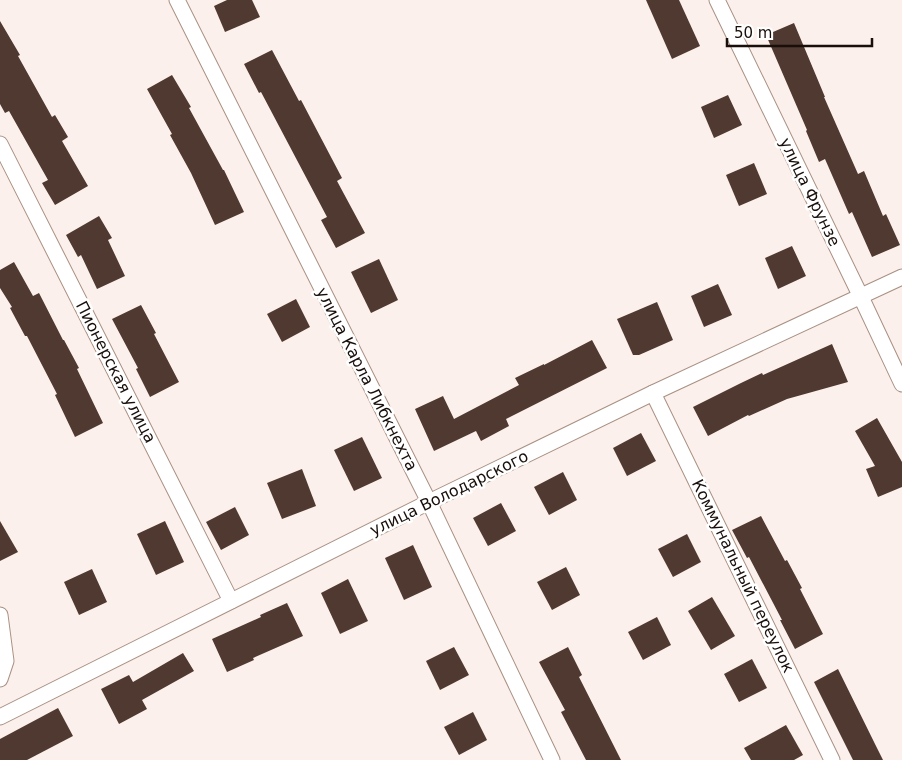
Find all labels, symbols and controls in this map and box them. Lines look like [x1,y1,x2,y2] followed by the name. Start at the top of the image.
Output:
[727,15,872,47] scale bar
[734,24,772,42] text: 50 m
[776,135,844,249] street label: улица Фрунзе
[312,284,422,474] street label: улица Карла Либкнехта
[72,298,160,446] street label: Пионерская улица
[367,446,531,540] street label: улица Володарского
[688,476,798,676] street label: Коммунальный переулок

